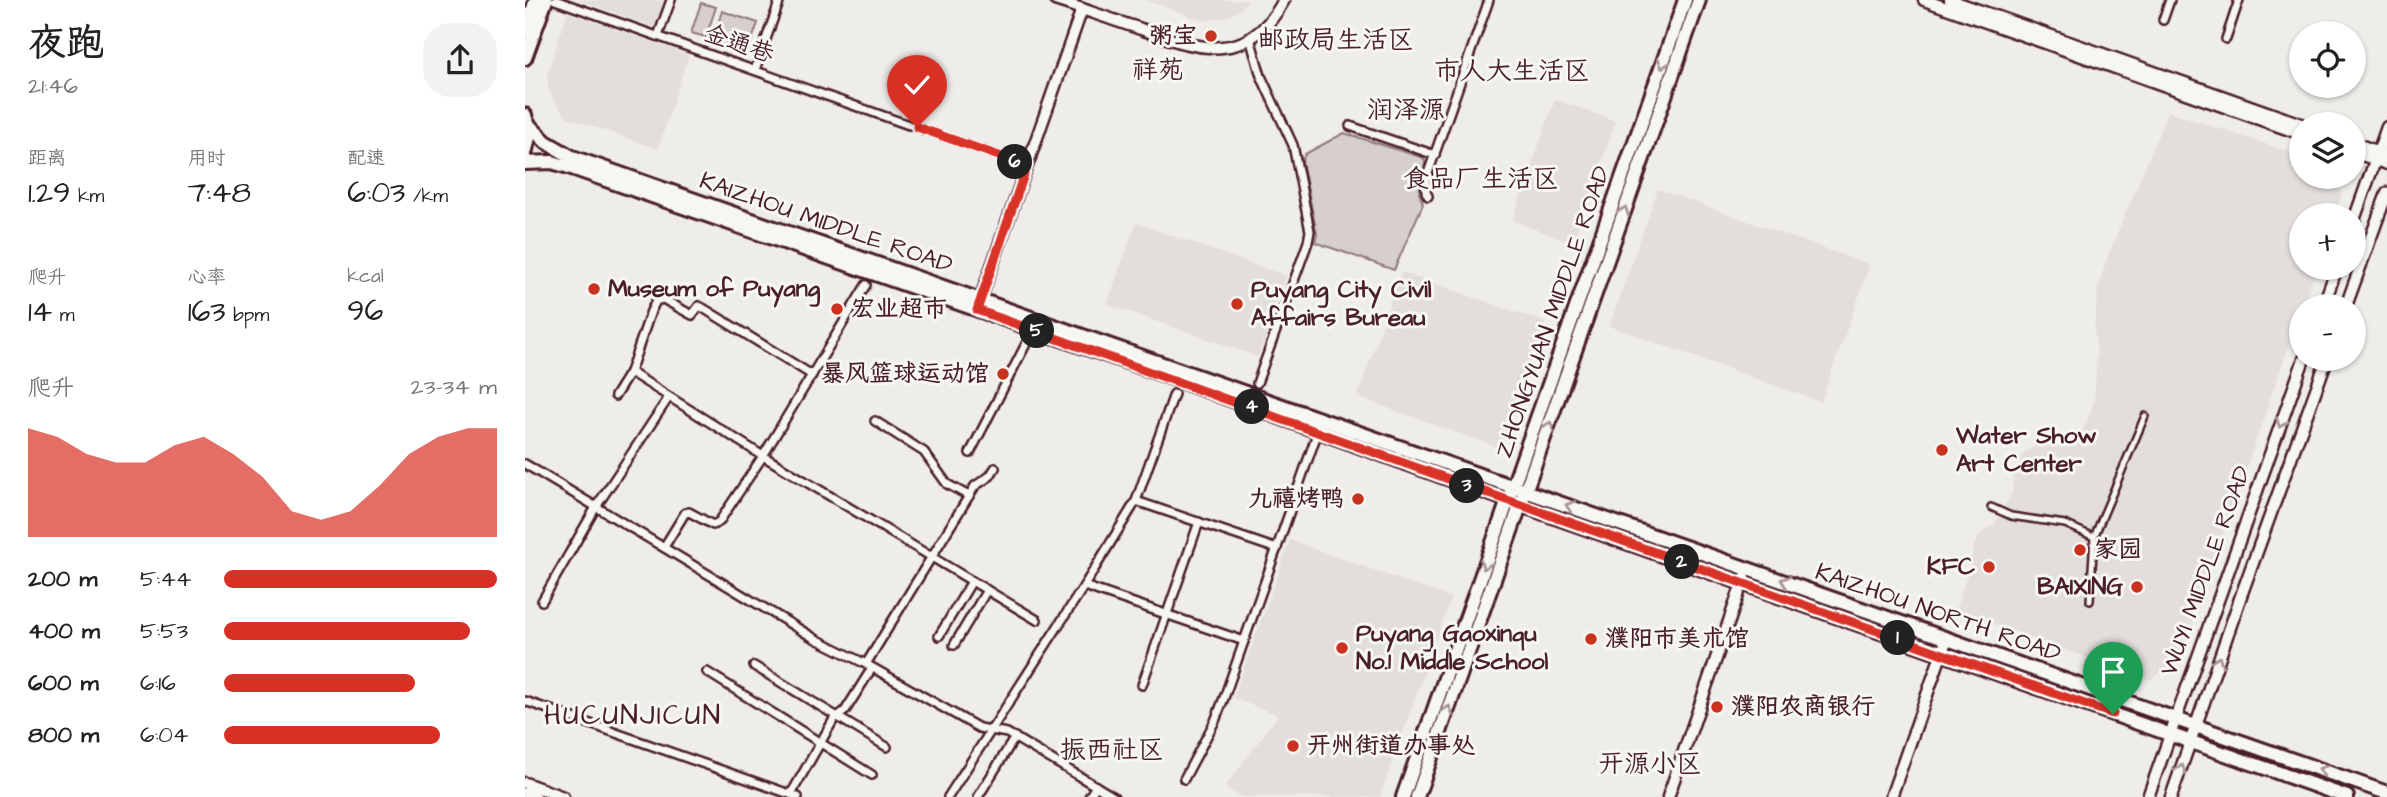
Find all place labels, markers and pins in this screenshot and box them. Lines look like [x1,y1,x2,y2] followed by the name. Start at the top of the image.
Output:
[1149,19,1197,53] place label: 粥宝
[1203,28,1219,44] marker: 粥宝
[887,55,947,127] pin
[997,144,1033,180] pin: 6
[608,272,821,308] place label: Museum of Puyang
[1251,273,1432,335] place label: Puyang City Civil Affairs Bureau
[586,281,602,297] marker: Museum of Puyang
[851,292,947,326] place label: 宏业超市
[1229,296,1245,312] marker: Puyang City Civil Affairs Bureau
[829,301,845,317] marker: 宏业超市
[1019,314,1055,348] pin: 5
[821,357,989,391] place label: 暴风篮球运动馆
[995,366,1011,382] marker: 暴风篮球运动馆
[1235,390,1269,424] pin: 4
[1955,419,2097,481] place label: Water Show Art Center
[1934,442,1950,458] marker: Water Show Art Center
[1450,468,1485,504] pin: 3
[1248,482,1344,516] place label: 九禧烤鸭
[1350,491,1366,507] marker: 九禧烤鸭
[2094,533,2142,567] place label: 家园
[2072,542,2088,558] marker: 家园
[1665,544,1699,580] pin: 2
[1927,550,1975,584] place label: KFC
[1981,559,1997,575] marker: KFC
[2037,570,2123,604] place label: BAIXING
[2129,579,2145,595] marker: BAIXING
[1356,617,1549,679] place label: Puyang Gaoxinqu No.1 Middle School
[1881,620,1915,656] pin: 1
[1605,622,1749,656] place label: 濮阳市美术馆
[1583,631,1599,647] marker: 濮阳市美术馆
[1334,640,1350,656] marker: Puyang Gaoxinqu No.1 Middle School
[2083,642,2143,714] pin
[1731,690,1875,724] place label: 濮阳农商银行
[1709,699,1725,715] marker: 濮阳农商银行
[1307,729,1476,763] place label: 开州街道办事处
[1285,738,1301,754] marker: 开州街道办事处

